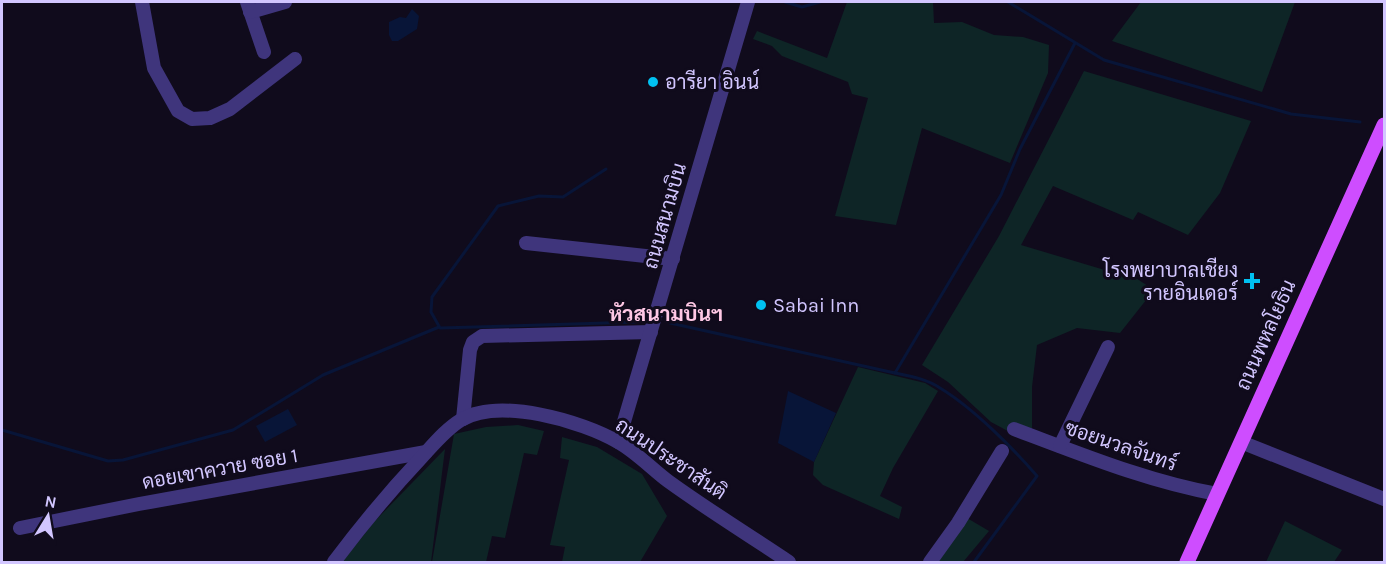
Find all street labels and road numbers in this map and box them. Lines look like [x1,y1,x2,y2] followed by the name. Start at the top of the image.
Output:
[638,160,691,272] street label: ถนนสนามบิน
[1230,275,1301,394] street label: ถนนพหลโยธิน
[611,413,731,505] street label: ถนนประชาสันติ
[1062,413,1181,476] street label: ซอยนวลจันทร์
[140,444,300,494] street label: ดอยเขาควาย ซอย 1

